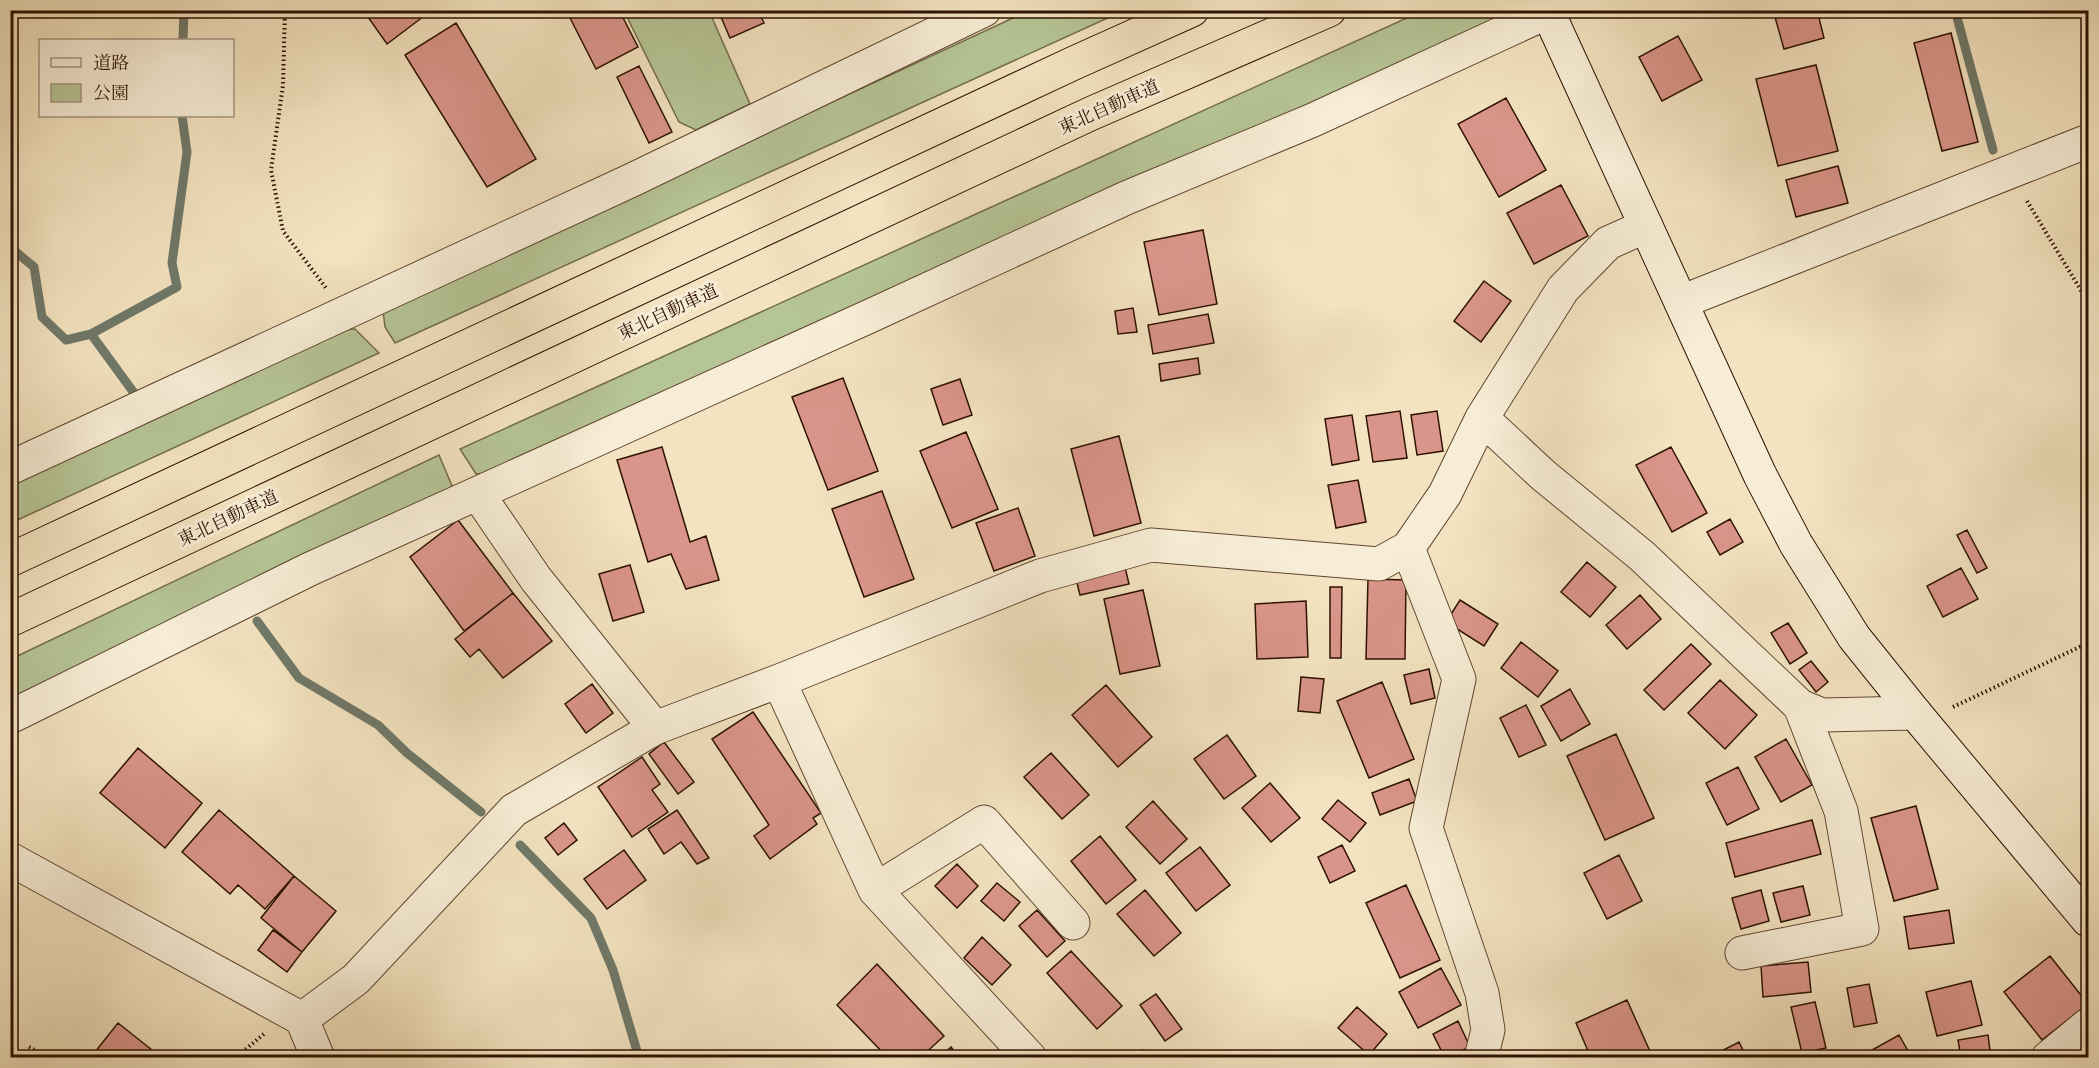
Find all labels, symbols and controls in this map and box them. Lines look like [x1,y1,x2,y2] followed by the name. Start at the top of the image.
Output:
[39,39,234,117] legend
[93,53,129,74] text: 道路
[1056,76,1163,139] street label: 東北自動車道
[93,83,129,104] text: 公園
[615,280,722,345] street label: 東北自動車道
[175,486,282,551] street label: 東北自動車道

